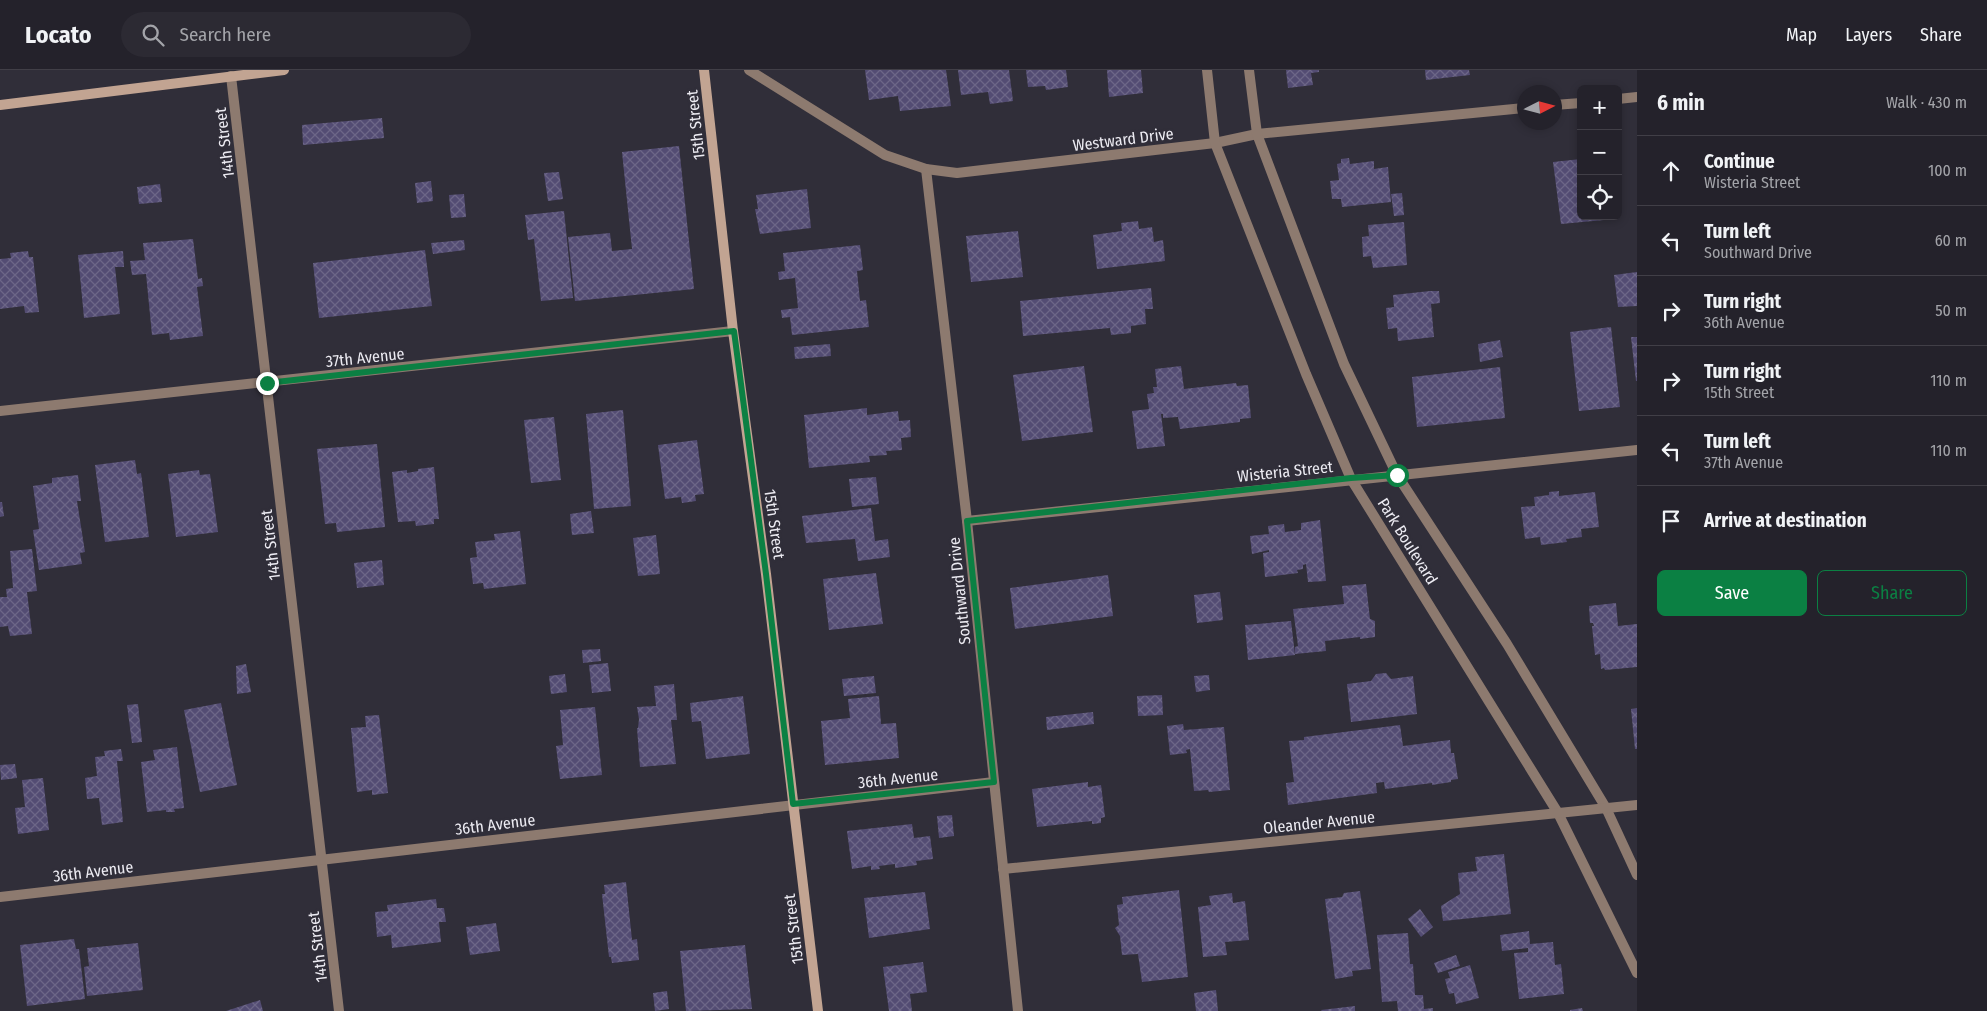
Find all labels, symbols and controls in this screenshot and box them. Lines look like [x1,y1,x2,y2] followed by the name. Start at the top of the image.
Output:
[121,12,471,57] search box
[25,21,91,49] text: Locato
[139,21,167,49] icon: search
[179,23,271,46] text: Search here
[1786,24,1817,46] text: Map
[1845,24,1892,46] text: Layers
[1920,24,1962,46] text: Share
[1517,85,1562,130] north arrow
[1577,85,1622,220] map controls
[1577,85,1622,130] button: +
[682,88,709,161] street label: 15th Street
[1657,90,1705,116] text: 6 min
[1886,93,1967,112] text: Walk · 430 m
[211,106,238,179] street label: 14th Street
[1072,124,1175,155] street label: Westward Drive
[1577,130,1622,175] button: −
[1704,150,1775,173] text: Continue
[1657,157,1685,185] icon: ahead
[1928,161,1967,180] text: 100 m
[1704,173,1800,192] text: Wisteria Street
[1577,175,1622,220] button: locate
[1704,220,1771,243] text: Turn left
[1657,227,1685,255] icon: left
[1935,231,1967,250] text: 60 m
[1704,243,1812,262] text: Southward Drive
[1704,290,1781,313] text: Turn right
[1657,297,1685,325] icon: right
[1935,301,1967,320] text: 50 m
[1704,313,1785,332] text: 36th Avenue
[325,344,405,371] street label: 37th Avenue
[1704,360,1781,383] text: Turn right
[1657,367,1685,395] icon: right
[1930,371,1967,390] text: 110 m
[256,372,279,395] route end
[1704,383,1774,402] text: 15th Street
[1704,430,1771,453] text: Turn left
[1657,437,1685,465] icon: left
[1930,441,1967,460] text: 110 m
[1704,453,1783,472] text: 37th Avenue
[1236,457,1335,486] street label: Wisteria Street
[1386,464,1409,487] route start
[760,488,789,561] street label: 15th Street
[1374,495,1442,588] street label: Park Boulevard
[1657,507,1685,535] icon: arrive
[257,508,284,581] street label: 14th Street
[1704,509,1867,532] text: Arrive at destination
[944,536,975,646] street label: Southward Drive
[1657,570,1807,616] button: Save
[1817,570,1967,616] button: Share
[857,765,939,792] street label: 36th Avenue
[1262,807,1376,838] street label: Oleander Avenue
[454,810,536,839] street label: 36th Avenue
[52,857,134,886] street label: 36th Avenue
[780,892,807,965] street label: 15th Street
[304,910,331,983] street label: 14th Street

